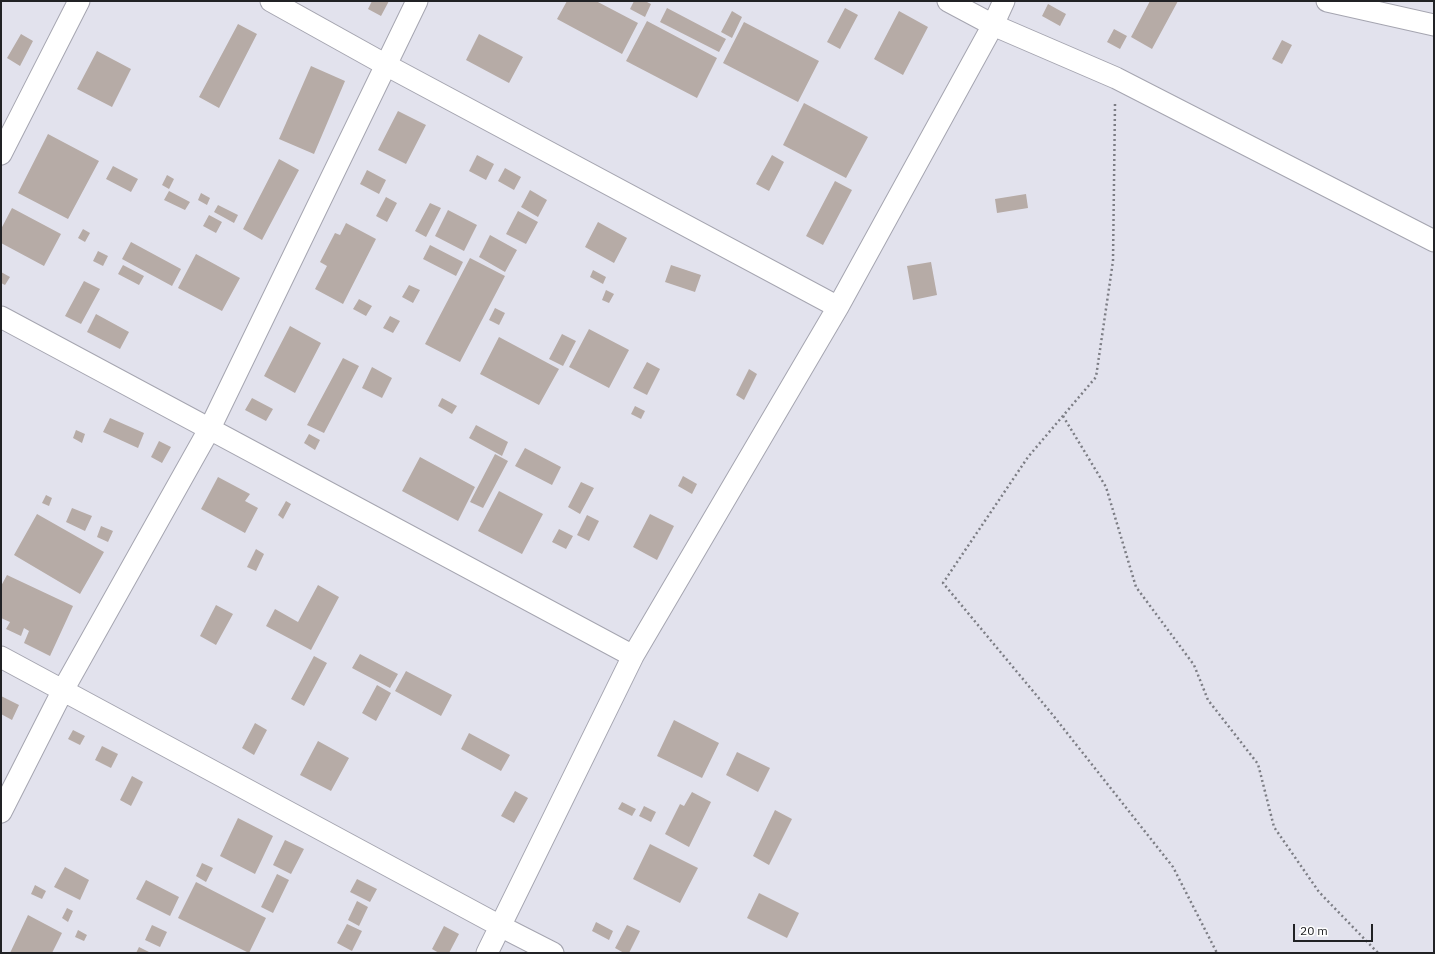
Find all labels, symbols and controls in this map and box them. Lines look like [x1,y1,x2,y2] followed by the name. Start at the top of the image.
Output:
[1295,916,1375,942] scale bar
[1300,923,1328,938] text: 20 m

